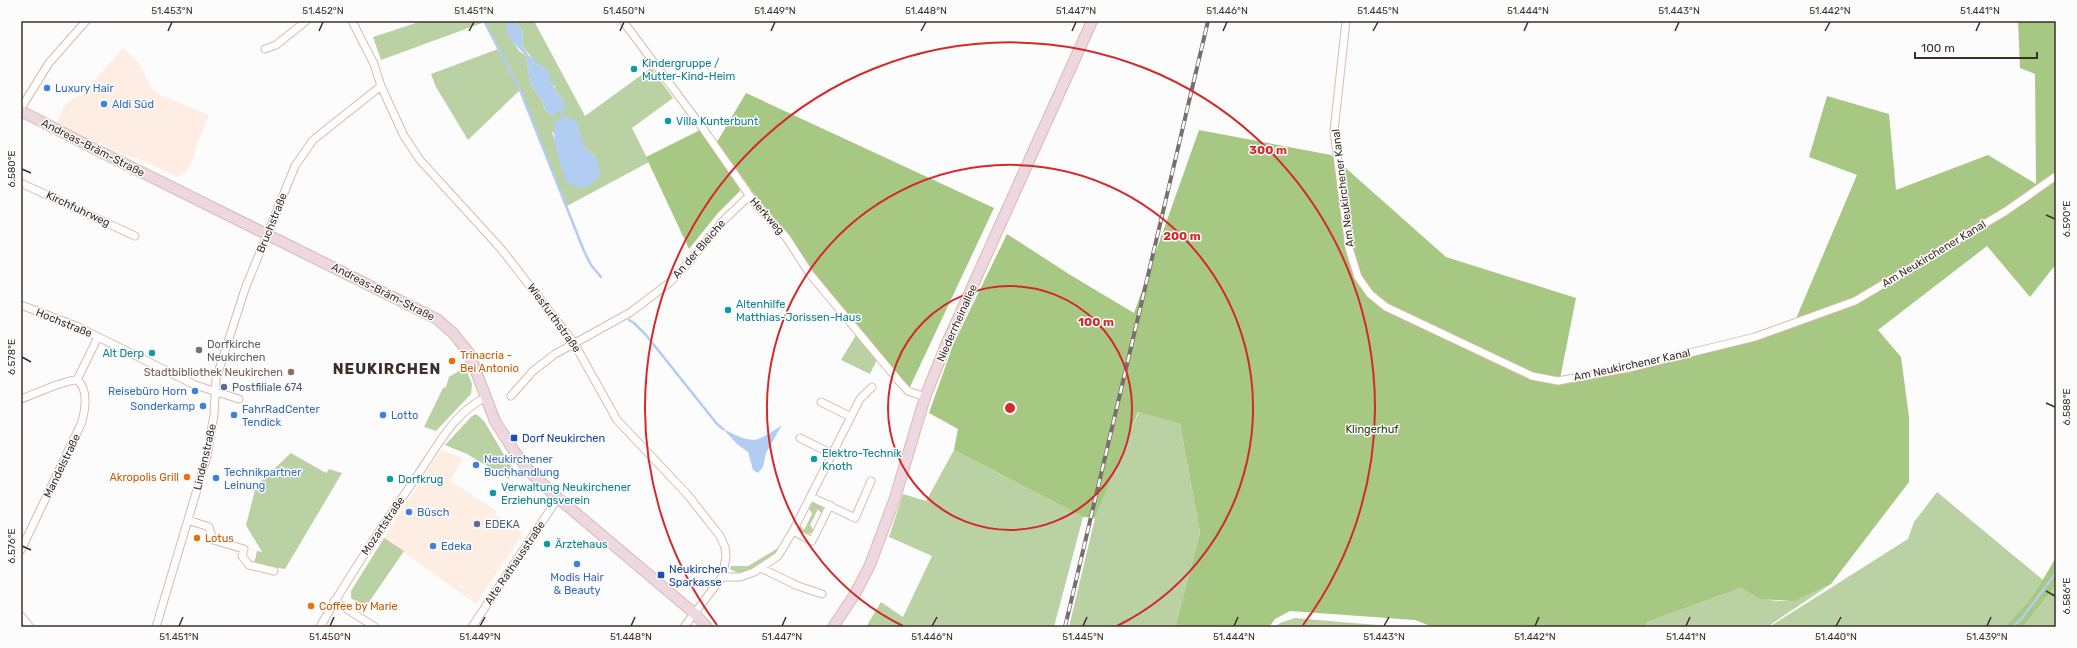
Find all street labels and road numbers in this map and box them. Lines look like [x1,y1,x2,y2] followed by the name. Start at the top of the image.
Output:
[39,116,147,180] street label: Andreas-Bräm-Straße
[1329,128,1357,248] street label: Am Neukirchener Kanal
[44,188,112,230] street label: Kirchfuhrweg
[254,191,290,255] street label: Bruchstraße
[747,195,787,237] street label: Herkweg
[670,217,728,281] street label: An der Bleiche
[1880,218,1988,290] street label: Am Neukirchener Kanal
[329,260,437,324] street label: Andreas-Bräm-Straße
[525,281,583,355] street label: Wiesfurthstraße
[934,282,980,364] street label: Niederrheinallee
[34,306,94,340] street label: Hochstraße
[1572,346,1692,384] street label: Am Neukirchener Kanal
[191,423,219,491] street label: Lindenstraße
[41,432,83,500] street label: Mandelstraße
[359,494,407,558] street label: Mozartstraße
[482,519,548,607] street label: Alte Rathausstraße

